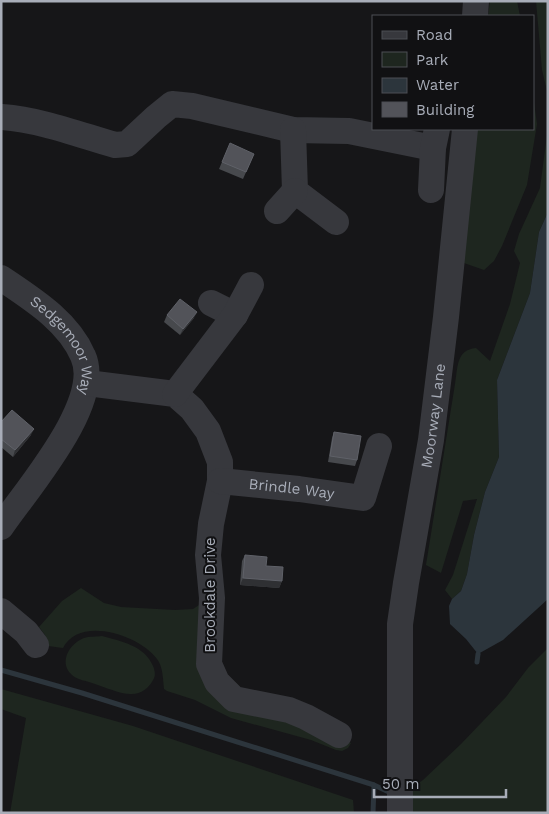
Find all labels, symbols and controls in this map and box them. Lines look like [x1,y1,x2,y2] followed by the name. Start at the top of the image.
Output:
[372,15,534,130] legend
[416,26,453,44] text: Road
[416,51,449,69] text: Park
[416,76,459,94] text: Water
[416,101,474,119] text: Building
[27,292,96,397] street label: Sedgemoor Way
[417,362,449,469] street label: Moorway Lane
[248,475,336,503] street label: Brindle Way
[201,537,219,653] street label: Brookdale Drive
[374,766,506,798] scale bar
[382,775,419,793] text: 50 m

